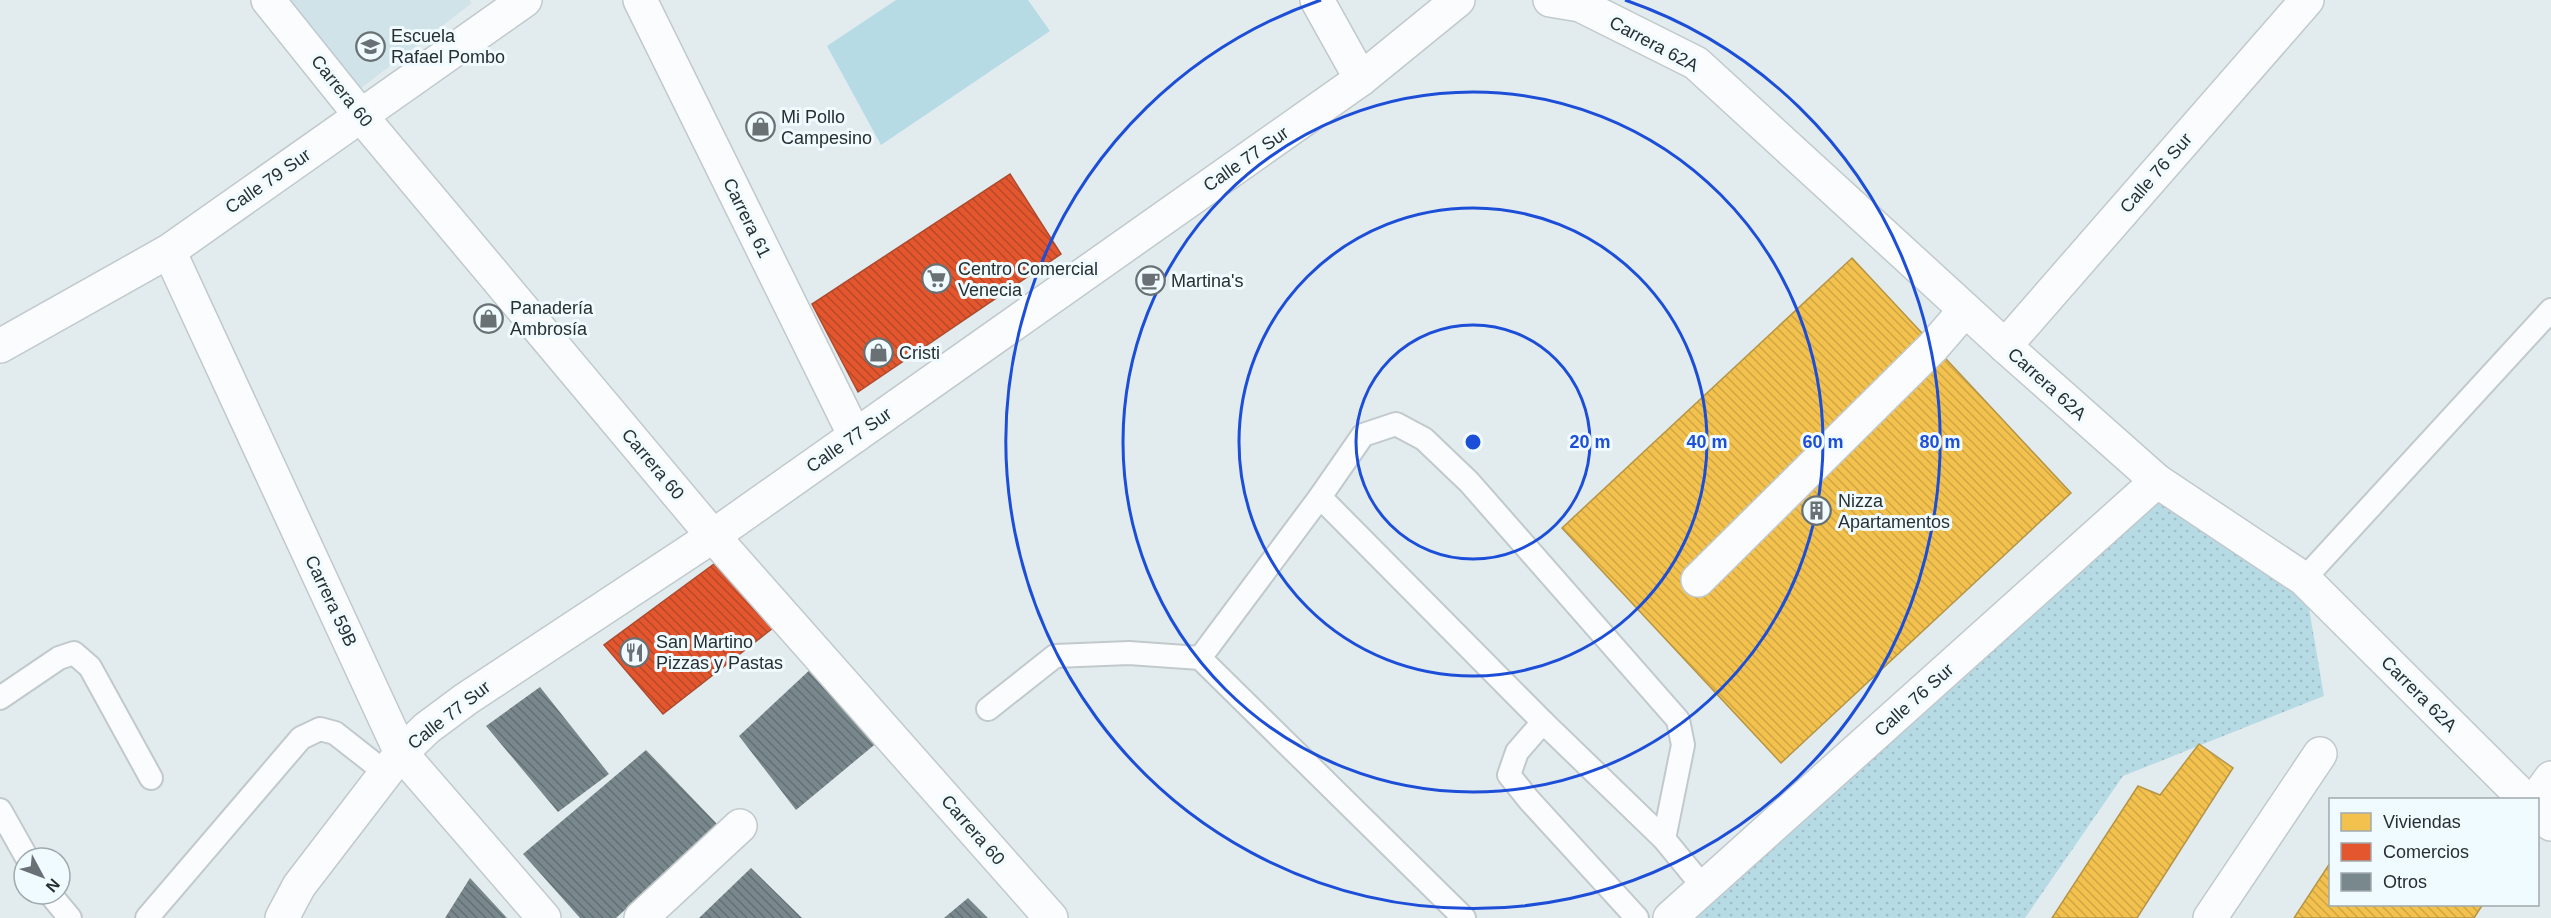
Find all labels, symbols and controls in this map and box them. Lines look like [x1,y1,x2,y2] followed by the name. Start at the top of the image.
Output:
[1606,12,1702,76] street label: Carrera 62A
[391,26,505,67] place label: Escuela Rafael Pombo
[354,30,386,62] school or university icon: Escuela Rafael Pombo
[307,51,377,131] street label: Carrera 60
[781,107,872,148] place label: Mi Pollo Campesino
[744,111,776,143] shop icon: Mi Pollo Campesino
[1200,122,1292,196] street label: Calle 77 Sur
[2116,129,2196,217] street label: Calle 76 Sur
[222,144,314,218] street label: Calle 79 Sur
[719,175,775,261] street label: Carrera 61
[958,259,1098,300] place label: Centro Comercial Venecia
[921,263,953,295] supermarket icon: Centro Comercial Venecia
[1134,265,1166,297] cafe icon: Martina's
[1171,271,1243,291] place label: Martina's
[510,298,594,339] place label: Panadería Ambrosía
[473,302,505,334] shop icon: Panadería Ambrosía
[862,337,894,369] shop icon: Cristi
[899,343,940,363] place label: Cristi
[2004,344,2090,424] street label: Carrera 62A
[803,403,895,477] street label: Calle 77 Sur
[618,425,688,503] street label: Carrera 60
[1463,432,1483,452] centre of rings
[1569,432,1611,452] text: 20 m
[1686,432,1728,452] text: 40 m
[1802,432,1844,452] text: 60 m
[1919,432,1961,452] text: 80 m
[1838,491,1950,532] place label: Nizza Apartamentos
[1801,495,1833,527] building icon: Nizza Apartamentos
[301,552,361,650] street label: Carrera 59B
[656,632,783,673] place label: San Martino Pizzas y Pastas
[619,636,651,668] restaurant icon: San Martino Pizzas y Pastas
[2377,652,2461,736] street label: Carrera 62A
[1870,659,1958,741] street label: Calle 76 Sur
[404,677,494,753] street label: Calle 77 Sur
[937,791,1009,869] street label: Carrera 60
[2329,798,2539,906] legend
[2383,812,2461,832] text: Viviendas
[2383,842,2469,862] text: Comercios
[12,846,72,906] north arrow
[2383,872,2427,892] text: Otros
[43,876,63,895] text: N

